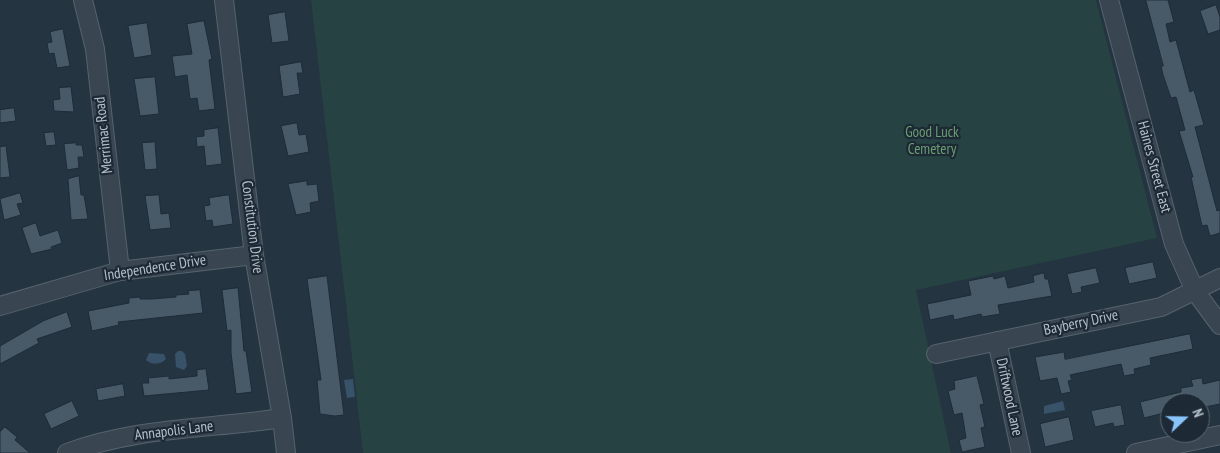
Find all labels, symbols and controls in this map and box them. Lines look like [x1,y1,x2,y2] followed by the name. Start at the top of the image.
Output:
[91,96,117,174] street label: Merrimac Road
[1133,119,1175,215] street label: Haines Street East
[905,124,959,159] park label: Good Luck Cemetery
[237,180,267,274] street label: Constitution Drive
[103,251,207,285] street label: Independence Drive
[1042,306,1120,340] street label: Bayberry Drive
[992,356,1026,438] street label: Driftwood Lane
[1160,393,1210,443] north arrow
[1188,406,1208,420] text: N
[134,417,214,445] street label: Annapolis Lane

